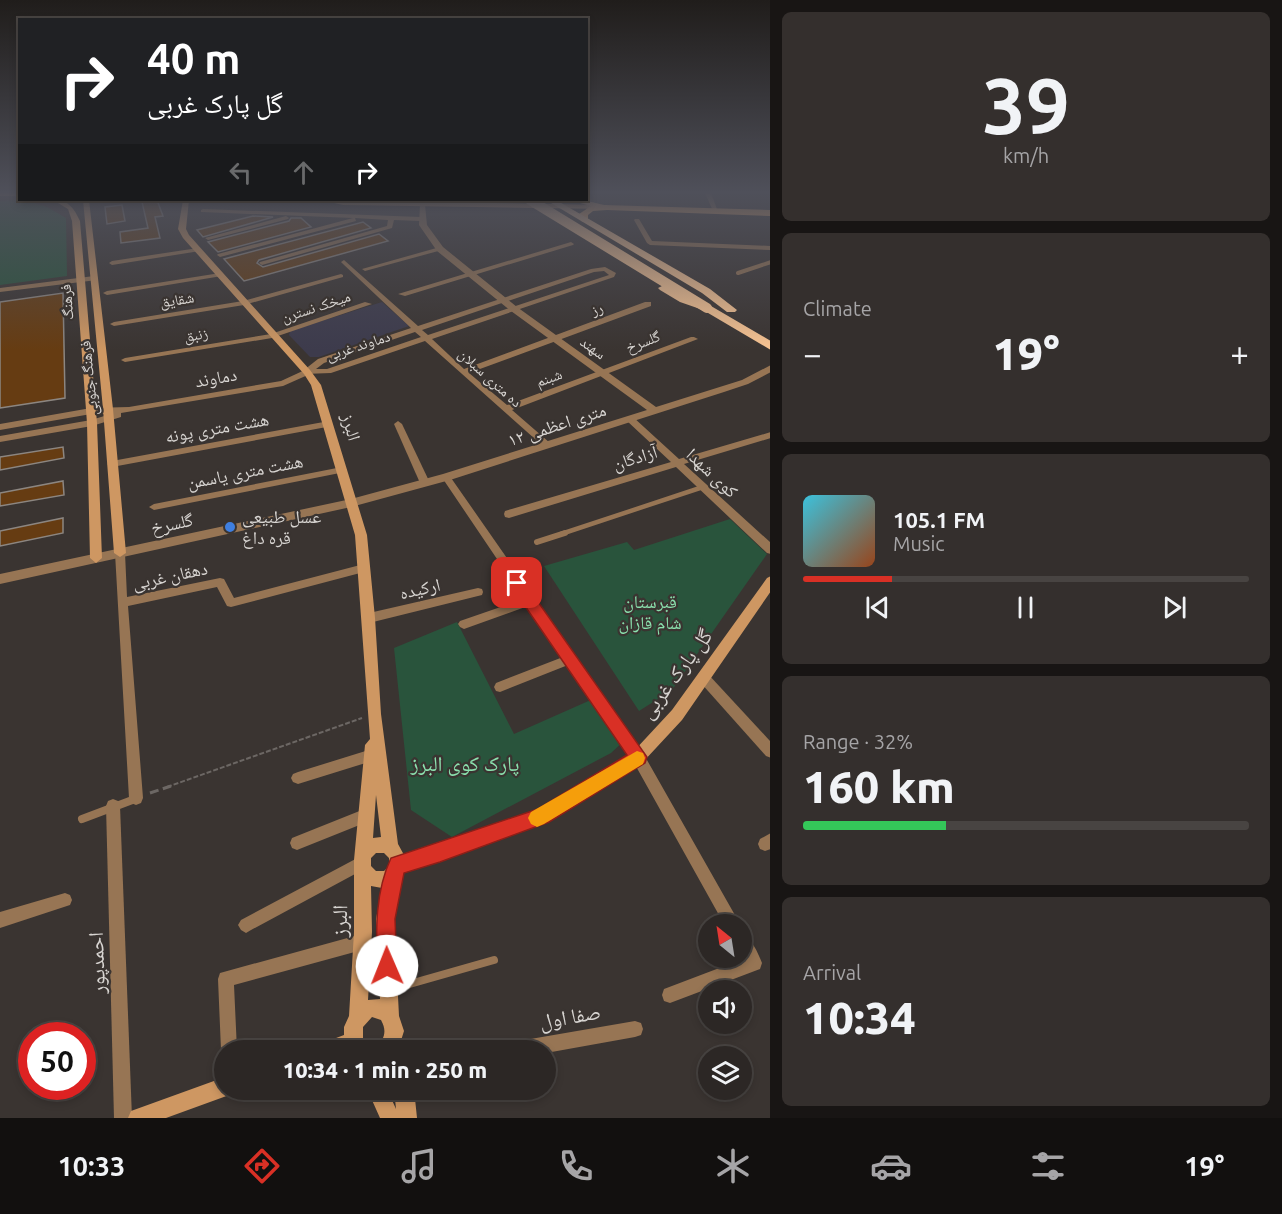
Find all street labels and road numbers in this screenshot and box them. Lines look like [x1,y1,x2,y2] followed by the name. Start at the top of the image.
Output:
[56,283,78,321] street label: فرهنگ
[279,287,353,328] street label: میخک نسترن
[159,288,196,313] street label: شقایق
[588,298,606,320] street label: رز
[183,324,210,347] street label: زنبق
[324,327,393,366] street label: دماوند غربی
[623,327,663,358] street label: گلسرخ
[577,333,609,363] street label: سهند
[76,340,103,416] street label: فرهنگ جنوبی
[454,345,525,412] street label: ده متری سبلان
[193,364,238,392] street label: دماوند
[533,365,565,392] street label: شبنم
[505,399,609,451] street label: ۱۲ متری اعظمی
[163,408,271,448] street label: هشت متری پونه
[337,410,365,443] street label: البرز
[610,441,660,475] street label: آزادگان
[682,444,743,503] street label: کوی شهدا
[185,450,305,494] street label: هشت متری یاسمن
[149,509,196,540] street label: گلسرخ
[130,557,210,595] street label: دهقان غربی
[398,574,442,604] street label: ارکیده
[634,624,718,724] street label: گل پارک غربی
[327,905,352,938] street label: البرز
[83,932,110,995] street label: احمدپور
[537,999,603,1034] street label: صفا اول

